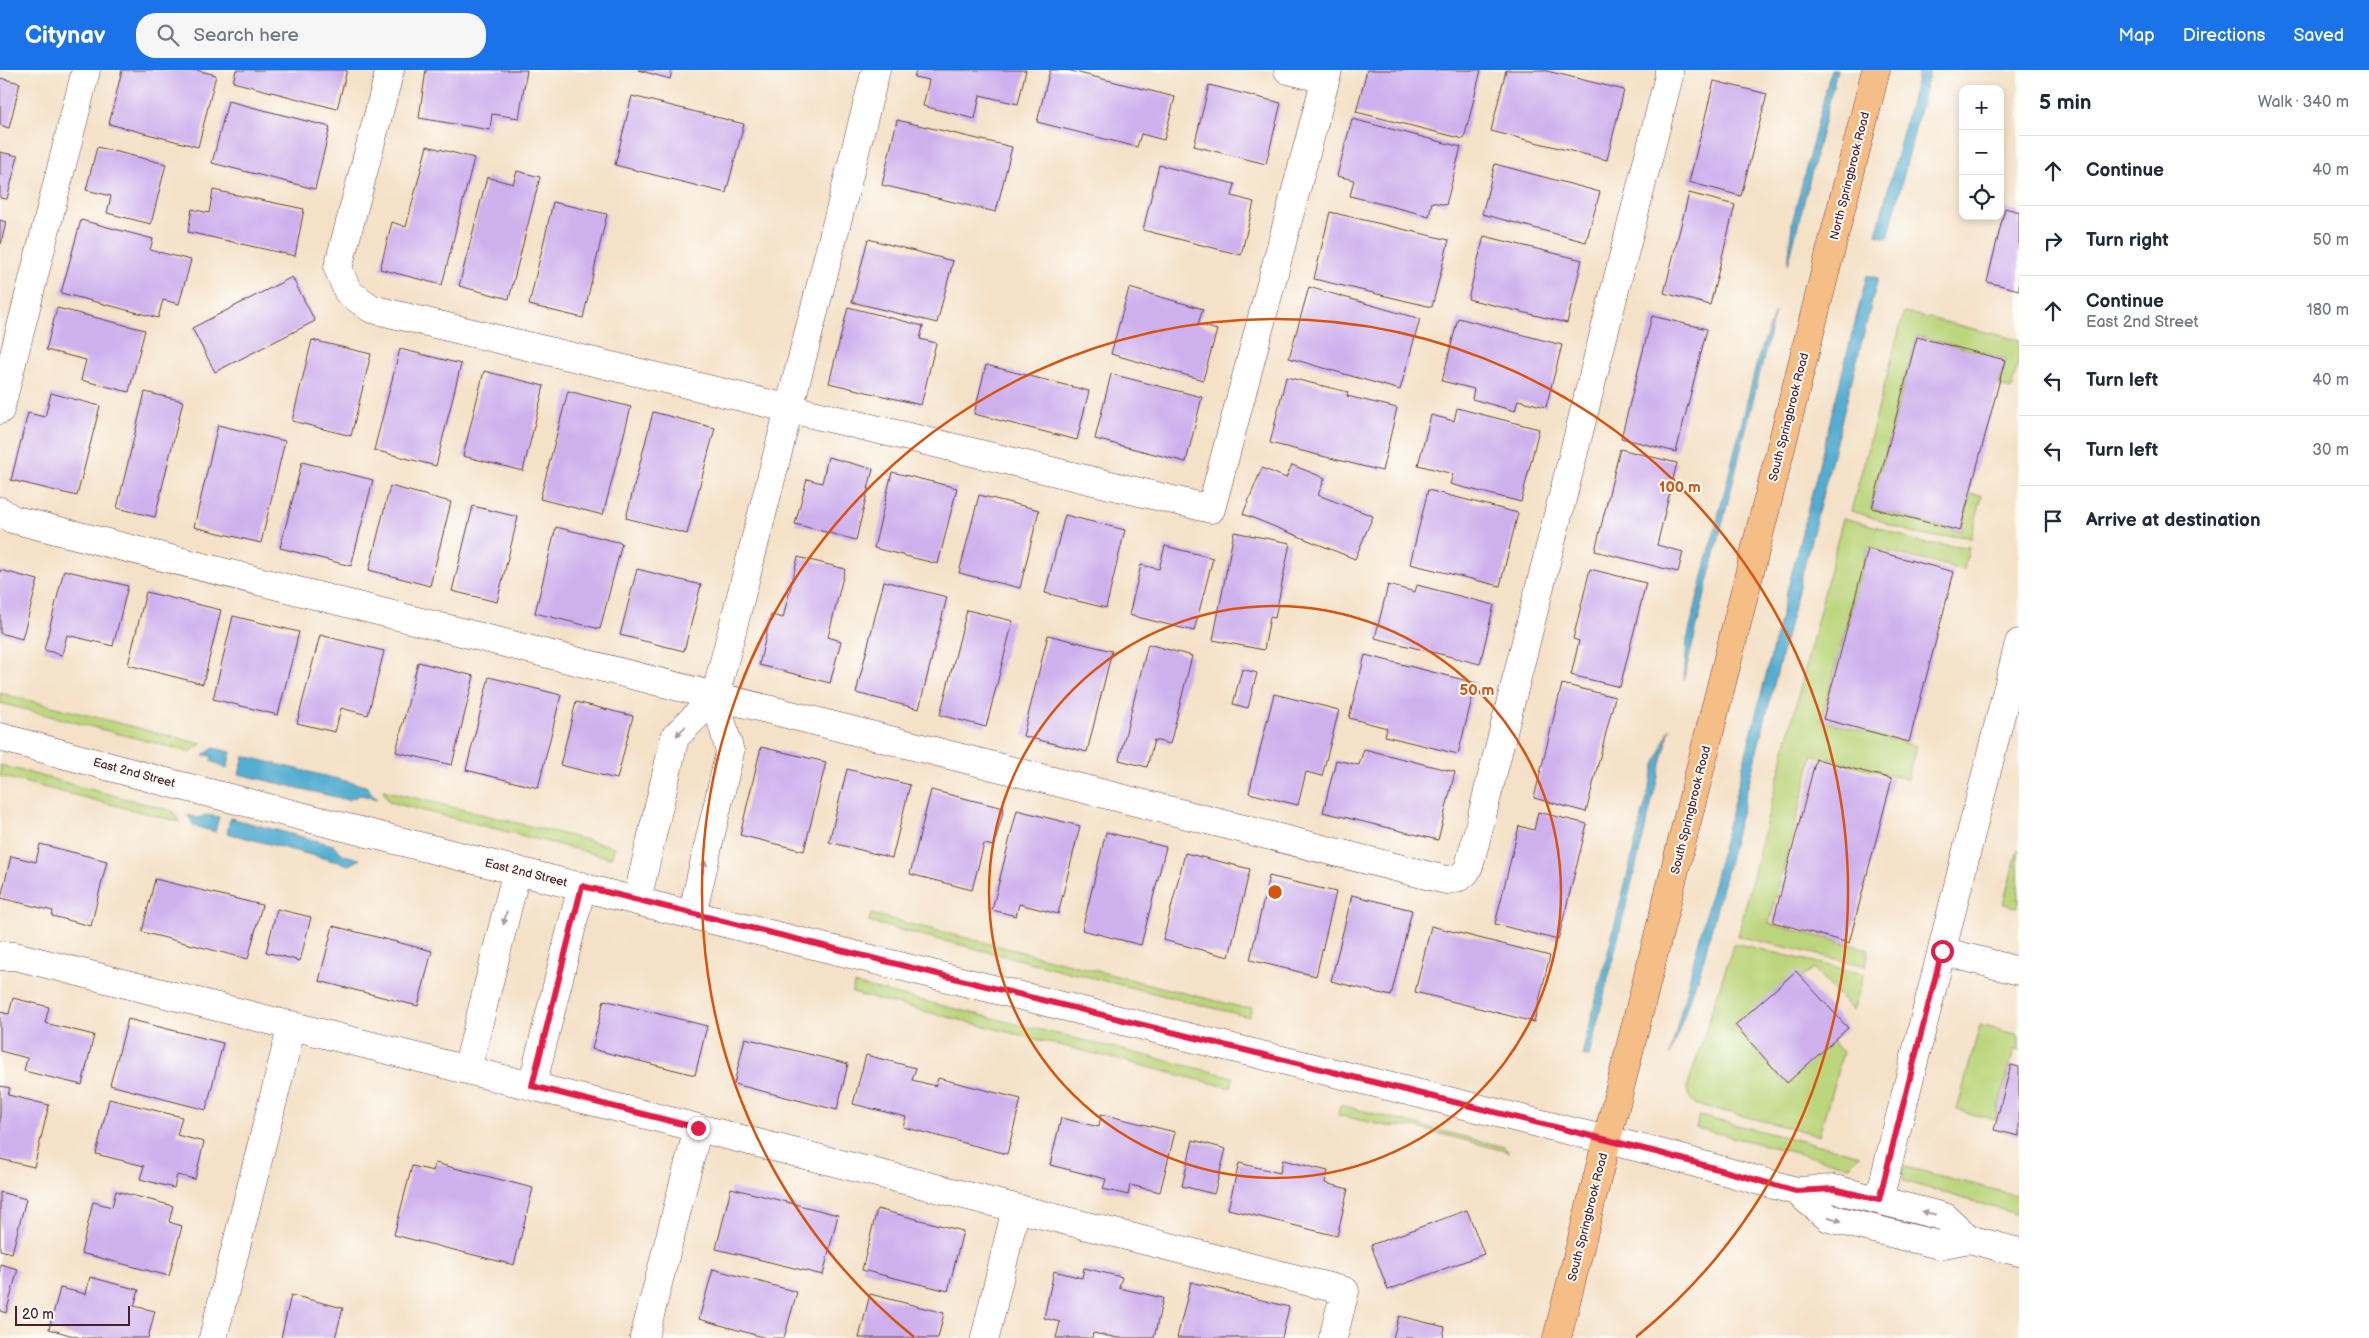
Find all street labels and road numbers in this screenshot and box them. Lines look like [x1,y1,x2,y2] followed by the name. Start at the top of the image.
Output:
[1827,110,1873,242] street label: North Springbrook Road
[1766,351,1812,483] street label: South Springbrook Road
[1668,744,1714,876] street label: South Springbrook Road
[91,755,177,791] street label: East 2nd Street
[483,856,569,891] street label: East 2nd Street
[1565,1151,1611,1283] street label: South Springbrook Road

